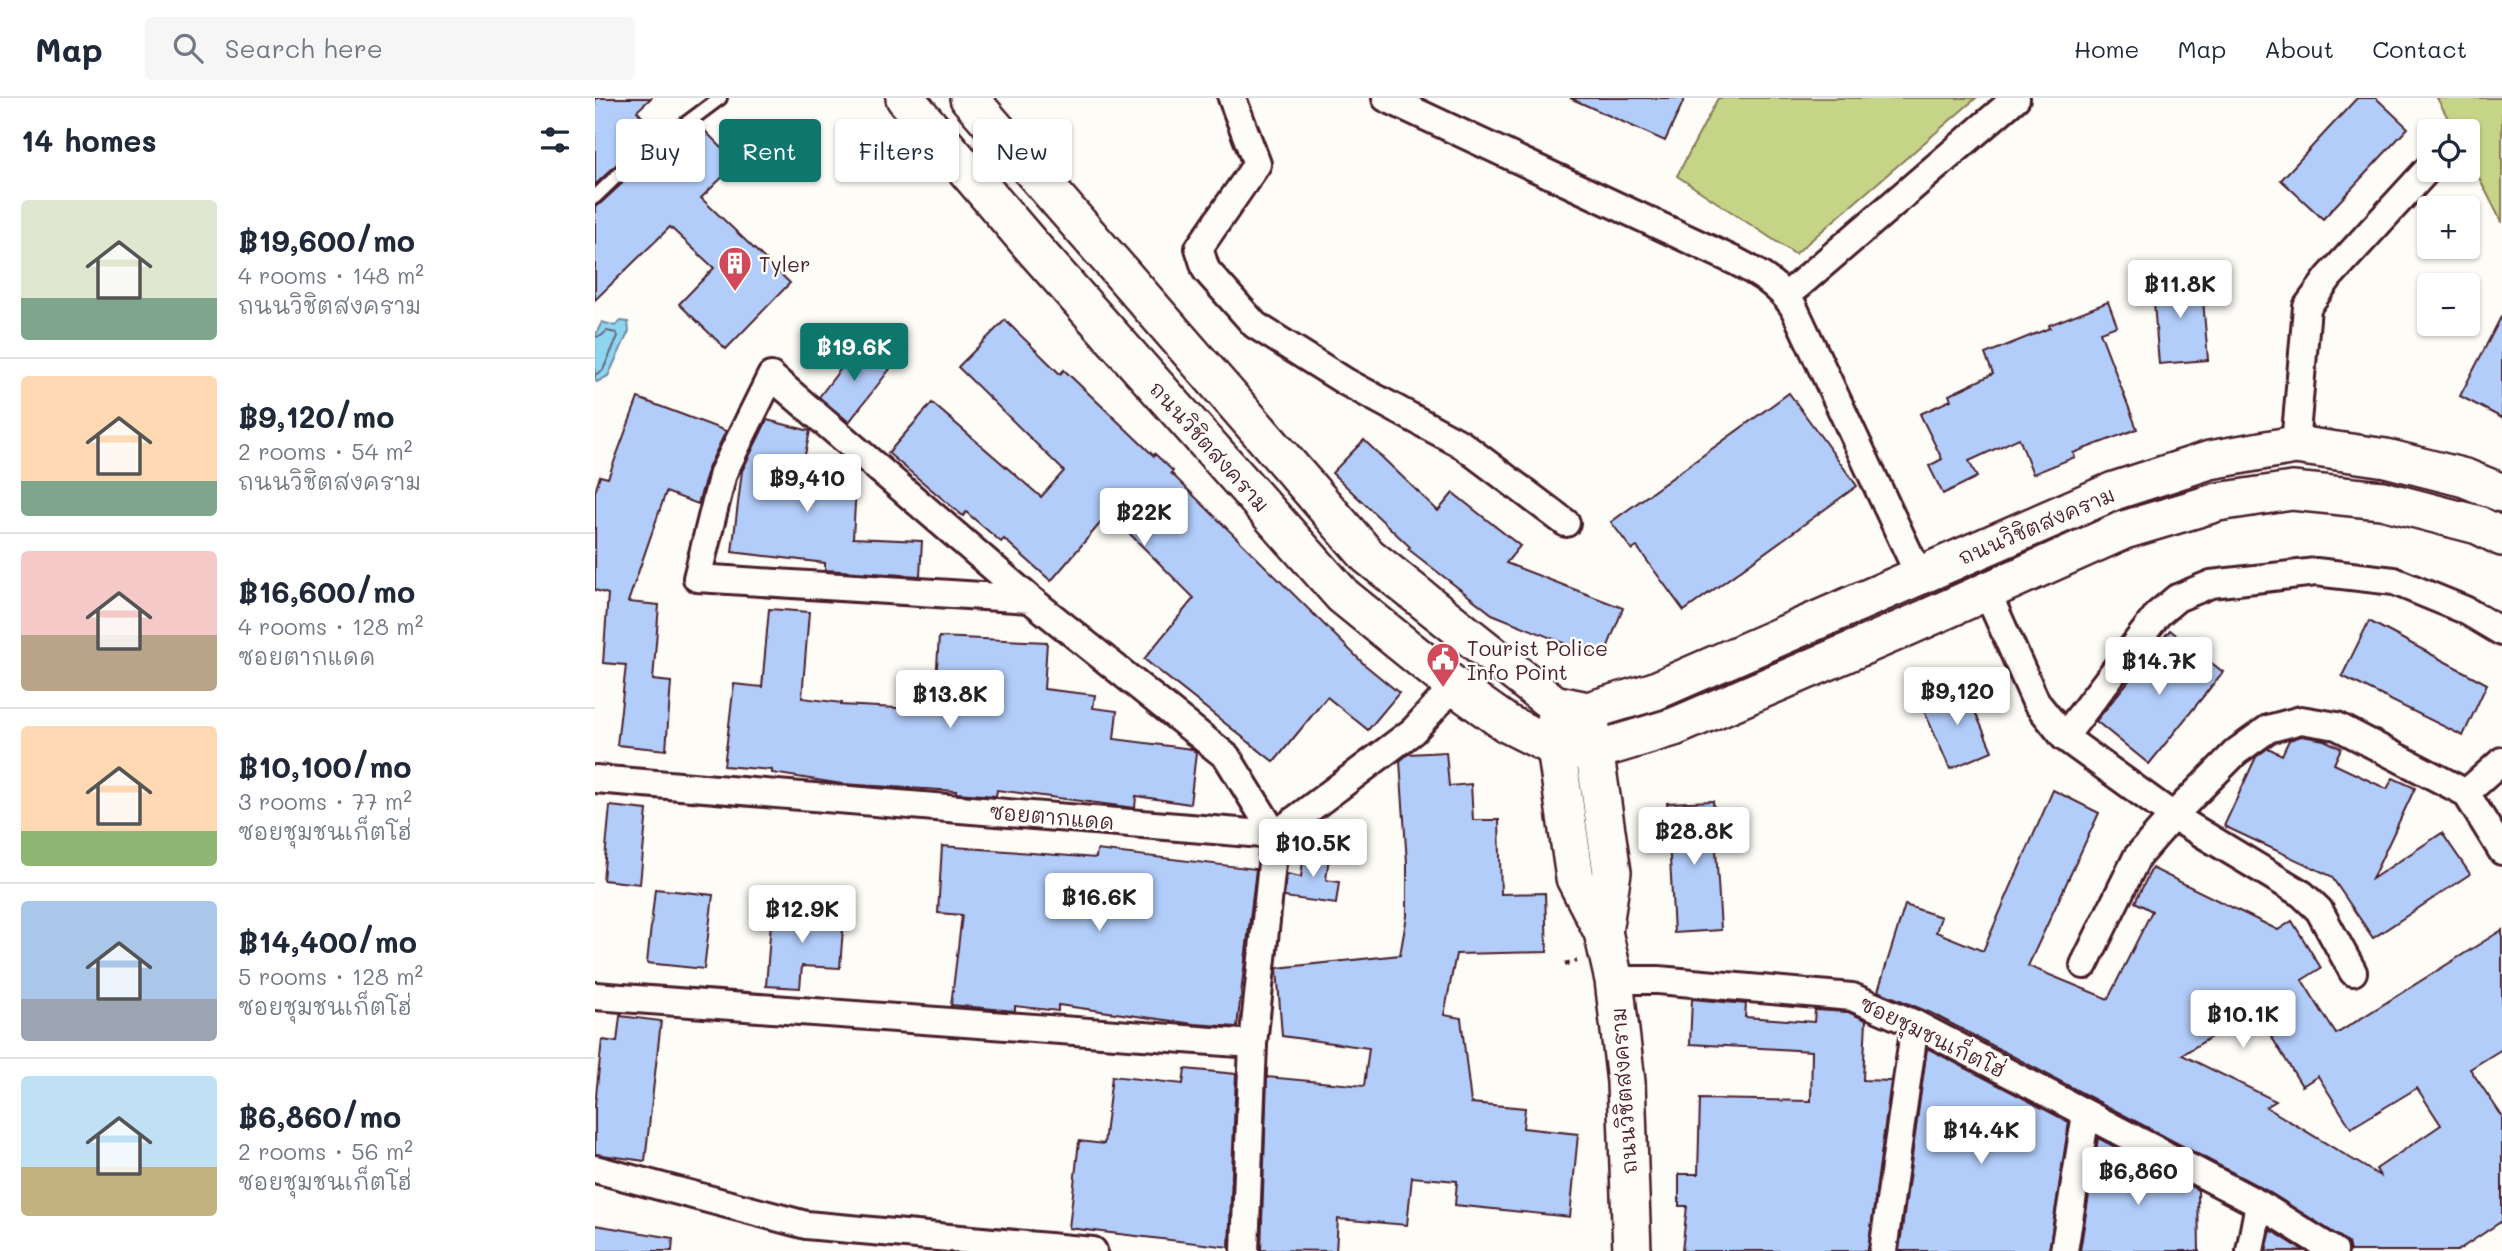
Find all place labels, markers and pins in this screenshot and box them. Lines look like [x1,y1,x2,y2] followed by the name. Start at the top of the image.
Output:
[716,244,754,293] building icon: Tyler
[759,250,810,277] place label: Tyler
[2123,260,2237,320] pin: ฿11.8K
[797,324,911,383] pin: ฿19.6K
[750,454,864,514] pin: ฿9,410
[1103,489,1185,548] pin: ฿22K
[1467,634,1608,685] place label: Tourist Police Info Point
[2102,638,2216,697] pin: ฿14.7K
[1424,640,1462,689] public building icon: Tourist Police Info Point
[1900,668,2014,727] pin: ฿9,120
[893,670,1007,730] pin: ฿13.8K
[1637,808,1751,867] pin: ฿28.8K
[1256,820,1370,879] pin: ฿10.5K
[1042,874,1156,933] pin: ฿16.6K
[745,886,859,945] pin: ฿12.9K
[2186,990,2300,1050] pin: ฿10.1K
[1924,1107,2038,1166] pin: ฿14.4K
[2081,1148,2195,1207] pin: ฿6,860

